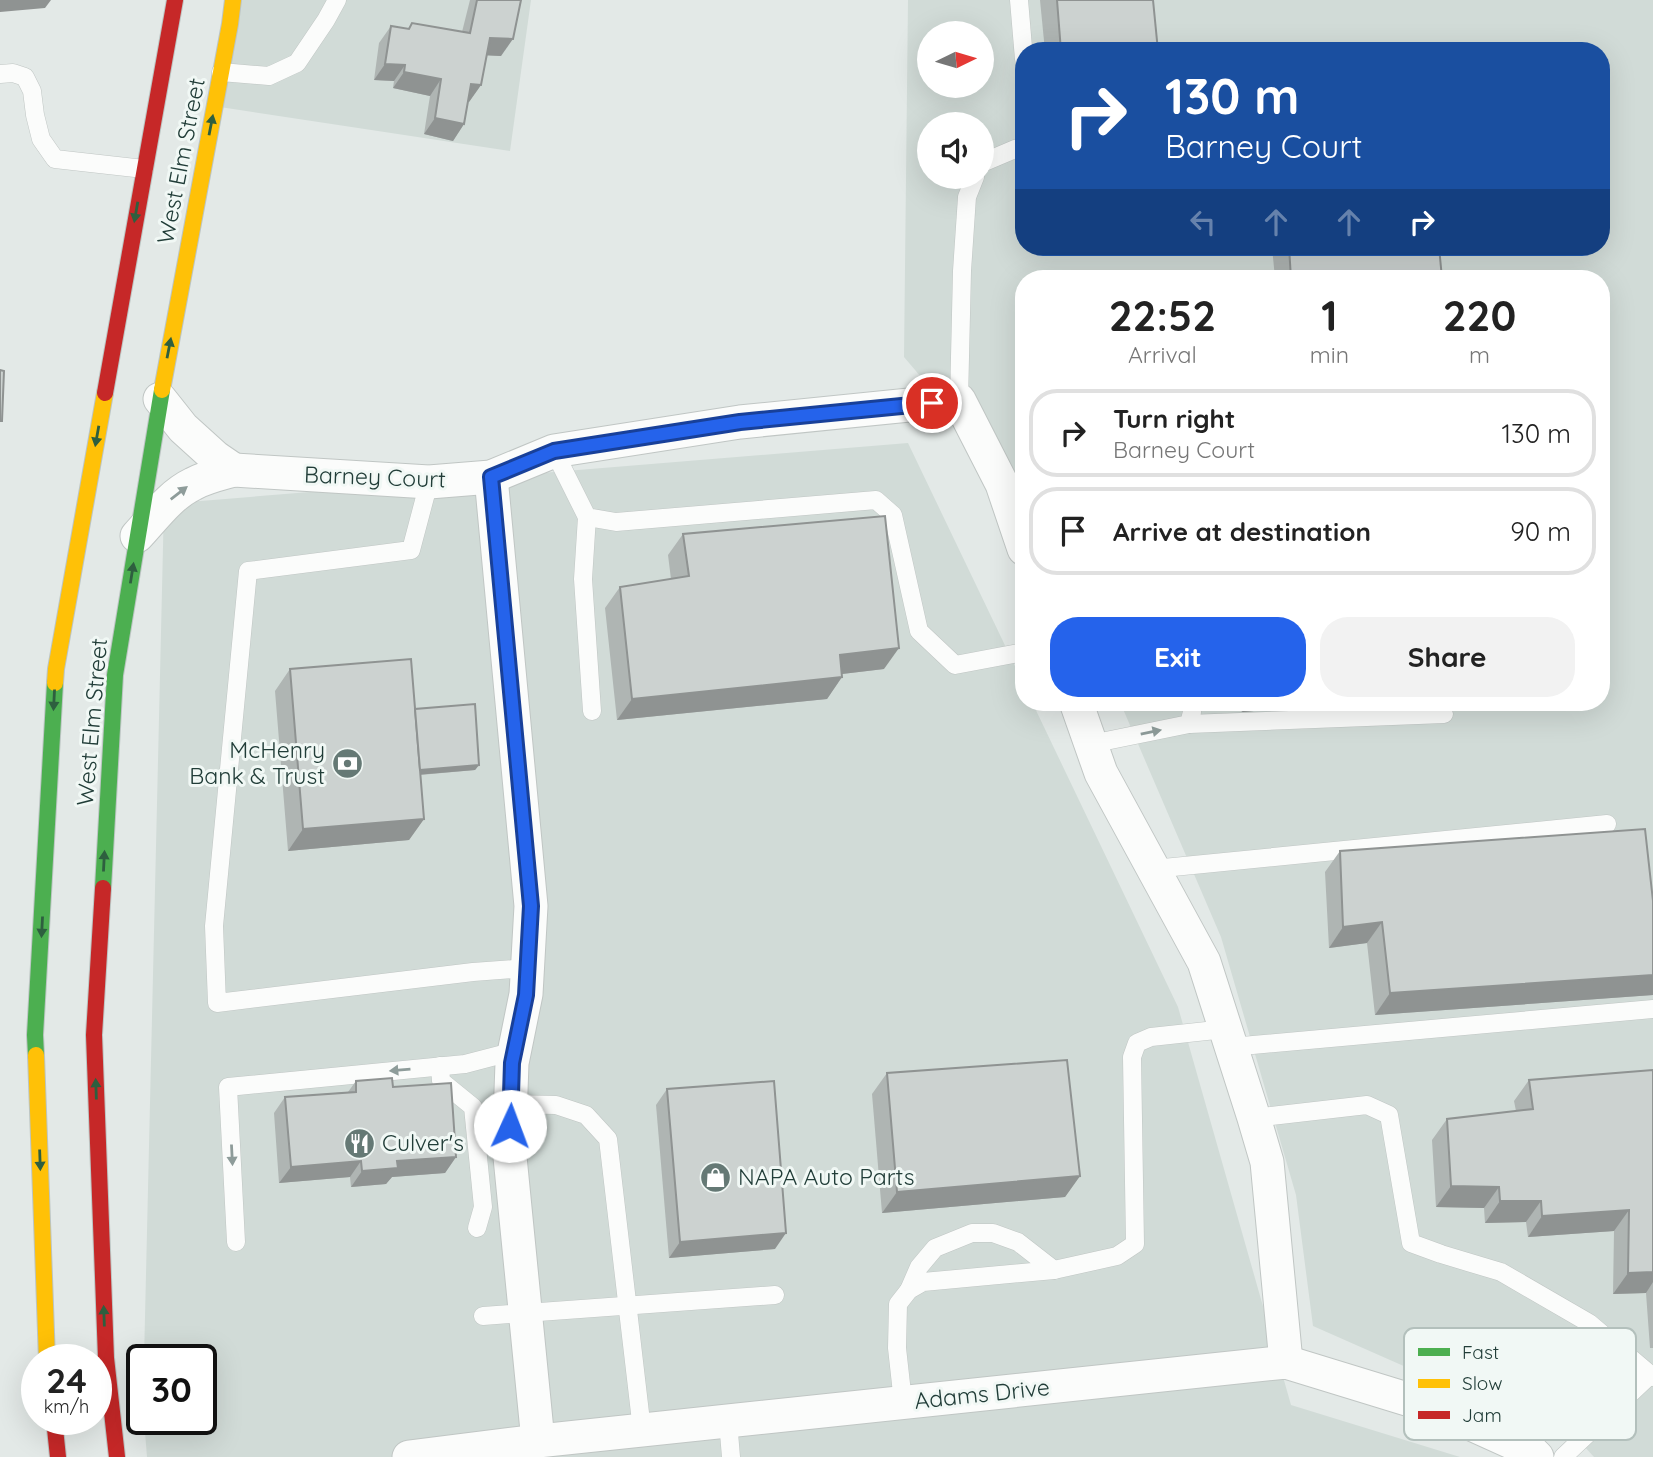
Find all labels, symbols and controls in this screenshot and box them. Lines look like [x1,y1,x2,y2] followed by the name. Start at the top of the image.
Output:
[917,21,994,98] north arrow
[917,21,994,189] map controls
[1165,65,1299,126] text: 130 m
[1050,70,1141,161] icon: right
[150,75,211,246] street label: West Elm Street
[917,112,994,189] button: sound
[206,114,217,136] one-way arrow
[1165,126,1362,166] text: Barney Court
[131,201,142,223] one-way arrow
[1184,203,1222,241] icon: left
[1257,203,1295,241] icon: ahead
[1330,203,1368,241] icon: ahead
[1403,203,1441,241] icon: right
[1109,289,1216,342] text: 22:52
[1321,289,1338,342] text: 1
[1443,289,1516,342] text: 220
[164,337,175,359] one-way arrow
[1128,340,1197,369] text: Arrival
[1310,340,1349,369] text: min
[1469,340,1490,369] text: m
[902,373,962,433] pin
[913,384,951,422] icon: arrive
[1113,402,1235,435] text: Turn right
[1054,414,1092,452] icon: right
[1501,417,1571,450] text: 130 m
[91,425,102,447] one-way arrow
[1113,435,1255,464] text: Barney Court
[304,460,447,493] street label: Barney Court
[170,486,188,501] one-way arrow
[1054,512,1092,550] icon: arrive
[1113,515,1371,548] text: Arrive at destination
[1510,515,1571,548] text: 90 m
[127,561,138,583] one-way arrow
[1050,617,1306,697] button: Exit
[1320,617,1575,697] button: Share
[70,637,113,807] street label: West Elm Street
[49,689,60,711] one-way arrow
[1140,727,1162,738] one-way arrow
[189,735,325,790] place label: McHenry Bank & Trust
[331,746,365,780] bank icon: McHenry Bank & Trust
[99,850,110,872] one-way arrow
[36,916,47,938] one-way arrow
[389,1065,411,1076] one-way arrow
[91,1077,102,1099] one-way arrow
[473,1089,547,1163] position arrow
[342,1126,376,1160] restaurant icon: Culver's
[382,1128,464,1157] place label: Culver's
[226,1144,237,1166] one-way arrow
[34,1149,45,1171] one-way arrow
[698,1160,732,1194] shop icon: NAPA Auto Parts
[738,1162,915,1191] place label: NAPA Auto Parts
[99,1305,110,1327] one-way arrow
[1404,1328,1636,1440] legend
[1462,1340,1499,1364] text: Fast
[126,1344,217,1435] speed limit sign: 30
[46,1358,87,1402] text: 24
[1462,1371,1503,1395] text: Slow
[913,1372,1051,1415] street label: Adams Drive
[44,1395,89,1418] text: km/h
[1462,1403,1502,1427] text: Jam

